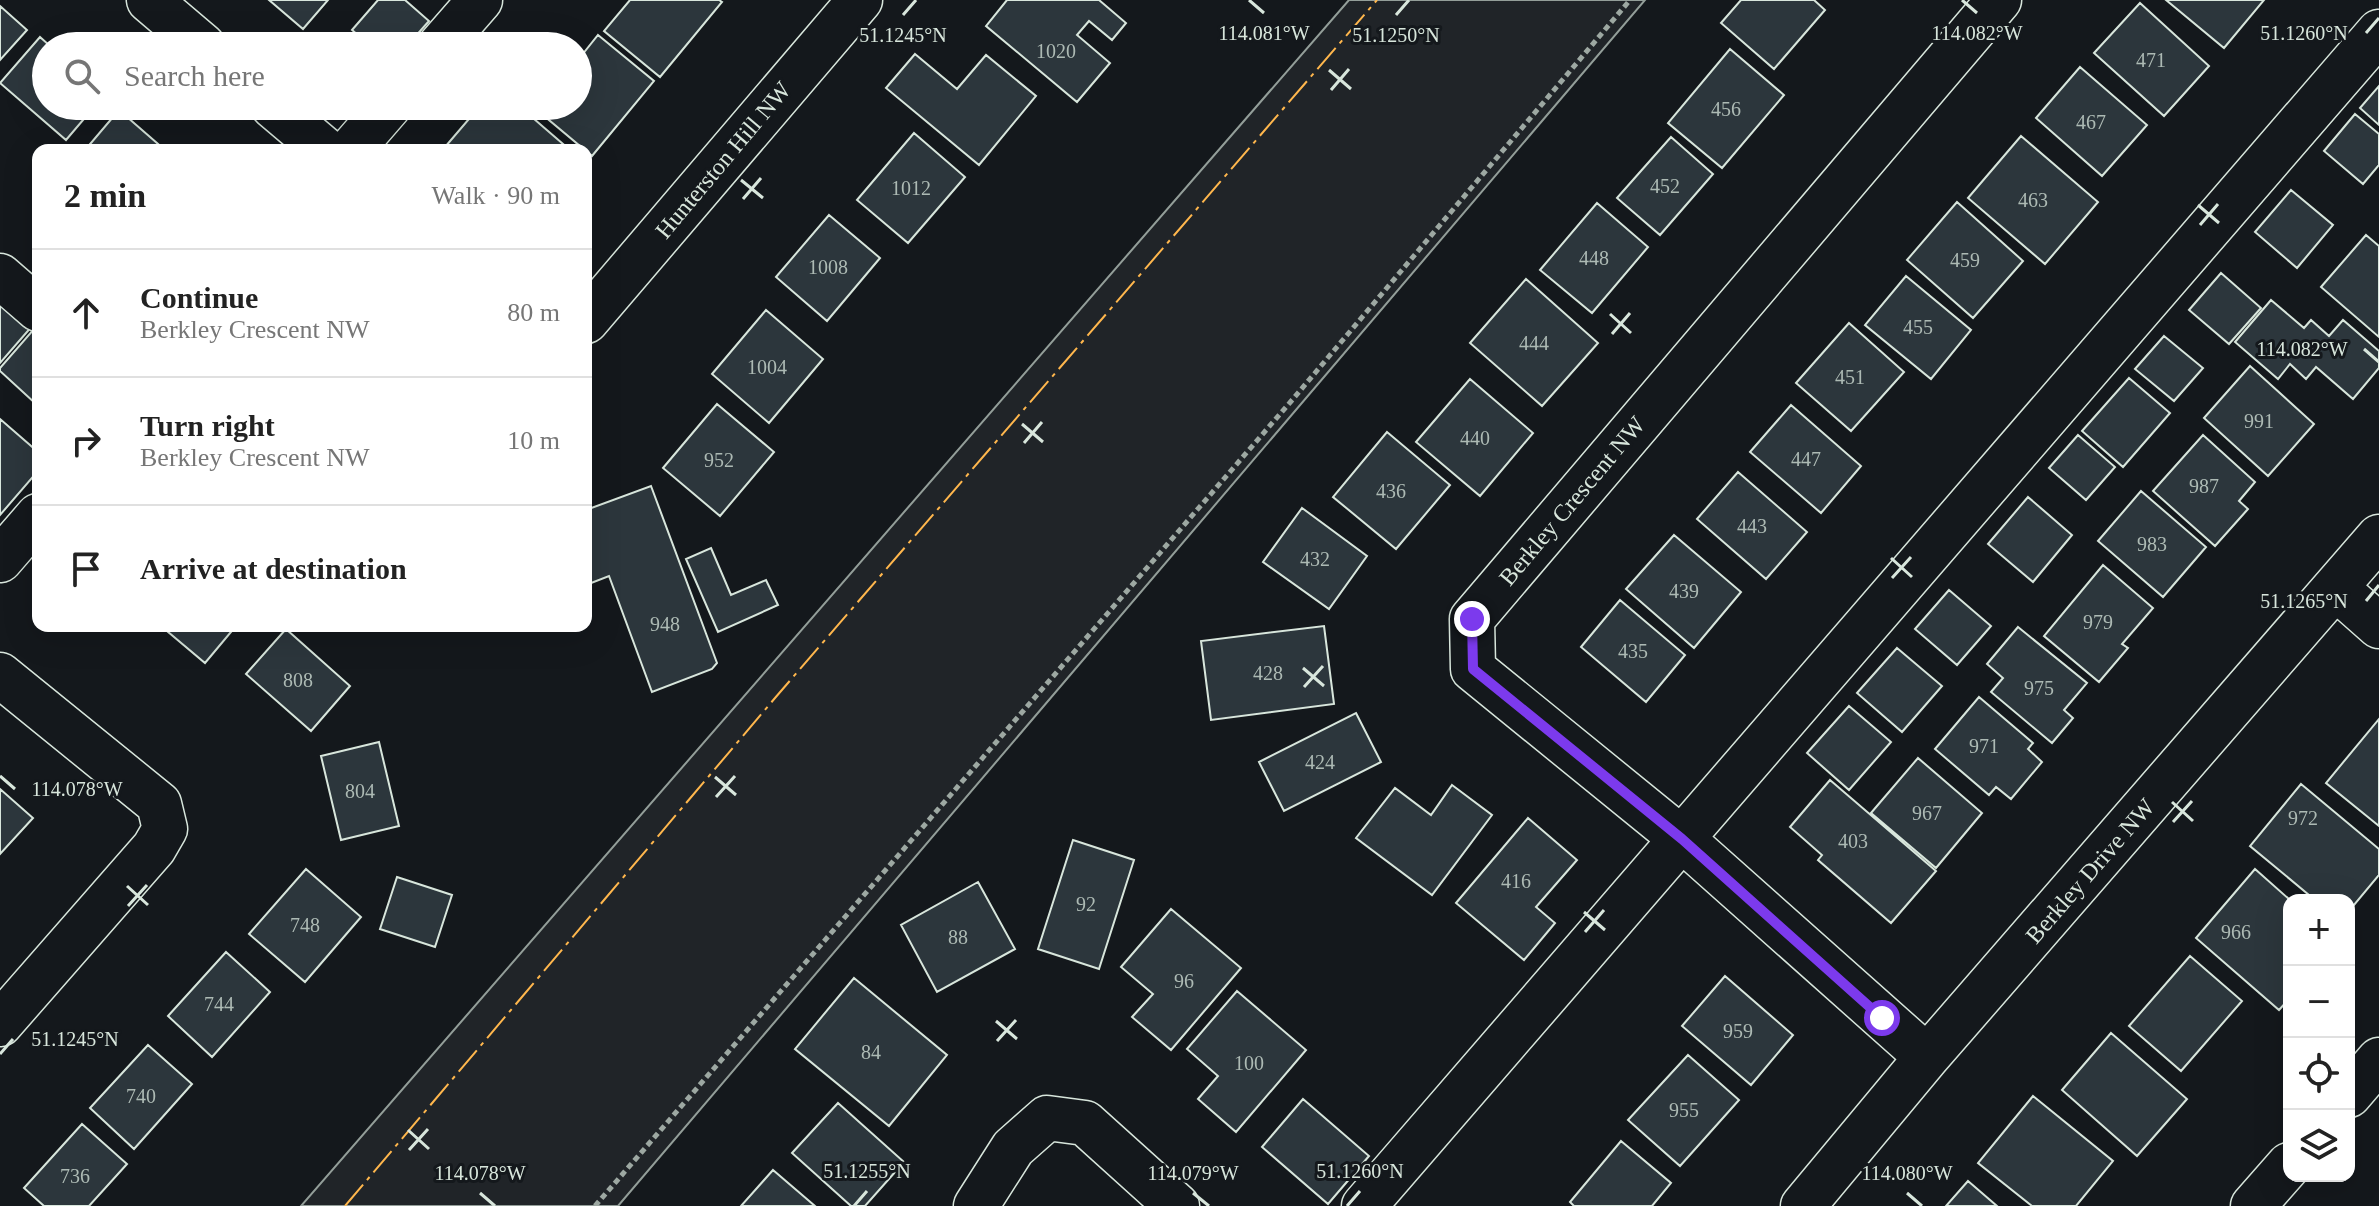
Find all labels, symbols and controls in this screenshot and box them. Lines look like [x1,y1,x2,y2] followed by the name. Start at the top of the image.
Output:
[1218,22,1310,44] text: 114.081°W
[1931,22,2023,44] text: 114.082°W
[2260,22,2348,44] text: 51.1260°N
[859,24,947,46] text: 51.1245°N
[1352,24,1440,46] text: 51.1250°N
[32,32,592,120] search box
[1036,40,1076,62] house number: 1020
[2136,49,2166,71] house number: 471
[60,54,104,98] icon: search
[124,59,265,92] text: Search here
[650,76,796,243] street label: Hunterston Hill NW
[1711,98,1741,120] house number: 456
[2076,111,2106,133] house number: 467
[1650,175,1680,197] house number: 452
[64,177,146,214] text: 2 min
[891,177,931,199] house number: 1012
[431,181,560,210] text: Walk · 90 m
[2018,189,2048,211] house number: 463
[1579,247,1609,269] house number: 448
[1950,249,1980,271] house number: 459
[808,256,848,278] house number: 1008
[140,281,258,314] text: Continue
[64,291,108,335] icon: ahead
[507,298,560,327] text: 80 m
[140,315,370,344] text: Berkley Crescent NW
[1903,316,1933,338] house number: 455
[1519,332,1549,354] house number: 444
[2256,338,2348,360] text: 114.082°W
[747,356,787,378] house number: 1004
[1835,366,1865,388] house number: 451
[140,409,275,442] text: Turn right
[2244,410,2274,432] house number: 991
[1494,411,1650,591] street label: Berkley Crescent NW
[64,419,108,463] icon: right
[507,426,560,455] text: 10 m
[1460,427,1490,449] house number: 440
[140,443,370,472] text: Berkley Crescent NW
[1791,448,1821,470] house number: 447
[704,449,734,471] house number: 952
[2189,475,2219,497] house number: 987
[1376,480,1406,502] house number: 436
[1737,515,1767,537] house number: 443
[2137,533,2167,555] house number: 983
[64,547,108,591] icon: arrive
[1300,548,1330,570] house number: 432
[140,552,407,585] text: Arrive at destination
[1669,580,1699,602] house number: 439
[2260,590,2348,612] text: 51.1265°N
[1454,601,1490,637] route end
[2083,611,2113,633] house number: 979
[650,613,680,635] house number: 948
[1618,640,1648,662] house number: 435
[1253,662,1283,684] house number: 428
[283,669,313,691] house number: 808
[2024,677,2054,699] house number: 975
[1969,735,1999,757] house number: 971
[1305,751,1335,773] house number: 424
[31,778,123,800] text: 114.078°W
[345,780,375,802] house number: 804
[2020,793,2160,948] street label: Berkley Drive NW
[1912,802,1942,824] house number: 967
[2288,807,2318,829] house number: 972
[1838,830,1868,852] house number: 403
[1501,870,1531,892] house number: 416
[1076,893,1096,915] house number: 92
[2283,894,2355,1182] map controls
[2283,894,2355,966] button: +
[290,914,320,936] house number: 748
[2221,921,2251,943] house number: 966
[948,926,968,948] house number: 88
[2283,966,2355,1038] button: −
[1174,970,1194,992] house number: 96
[204,993,234,1015] house number: 744
[1864,1000,1900,1036] route start
[1723,1020,1753,1042] house number: 959
[31,1028,119,1050] text: 51.1245°N
[2283,1038,2355,1110] button: locate
[861,1041,881,1063] house number: 84
[1234,1052,1264,1074] house number: 100
[126,1085,156,1107] house number: 740
[1669,1099,1699,1121] house number: 955
[2283,1110,2355,1182] button: layers
[823,1160,911,1182] text: 51.1255°N
[1316,1160,1404,1182] text: 51.1260°N
[434,1162,526,1184] text: 114.078°W
[1147,1162,1239,1184] text: 114.079°W
[1861,1162,1953,1184] text: 114.080°W
[60,1165,90,1187] house number: 736

